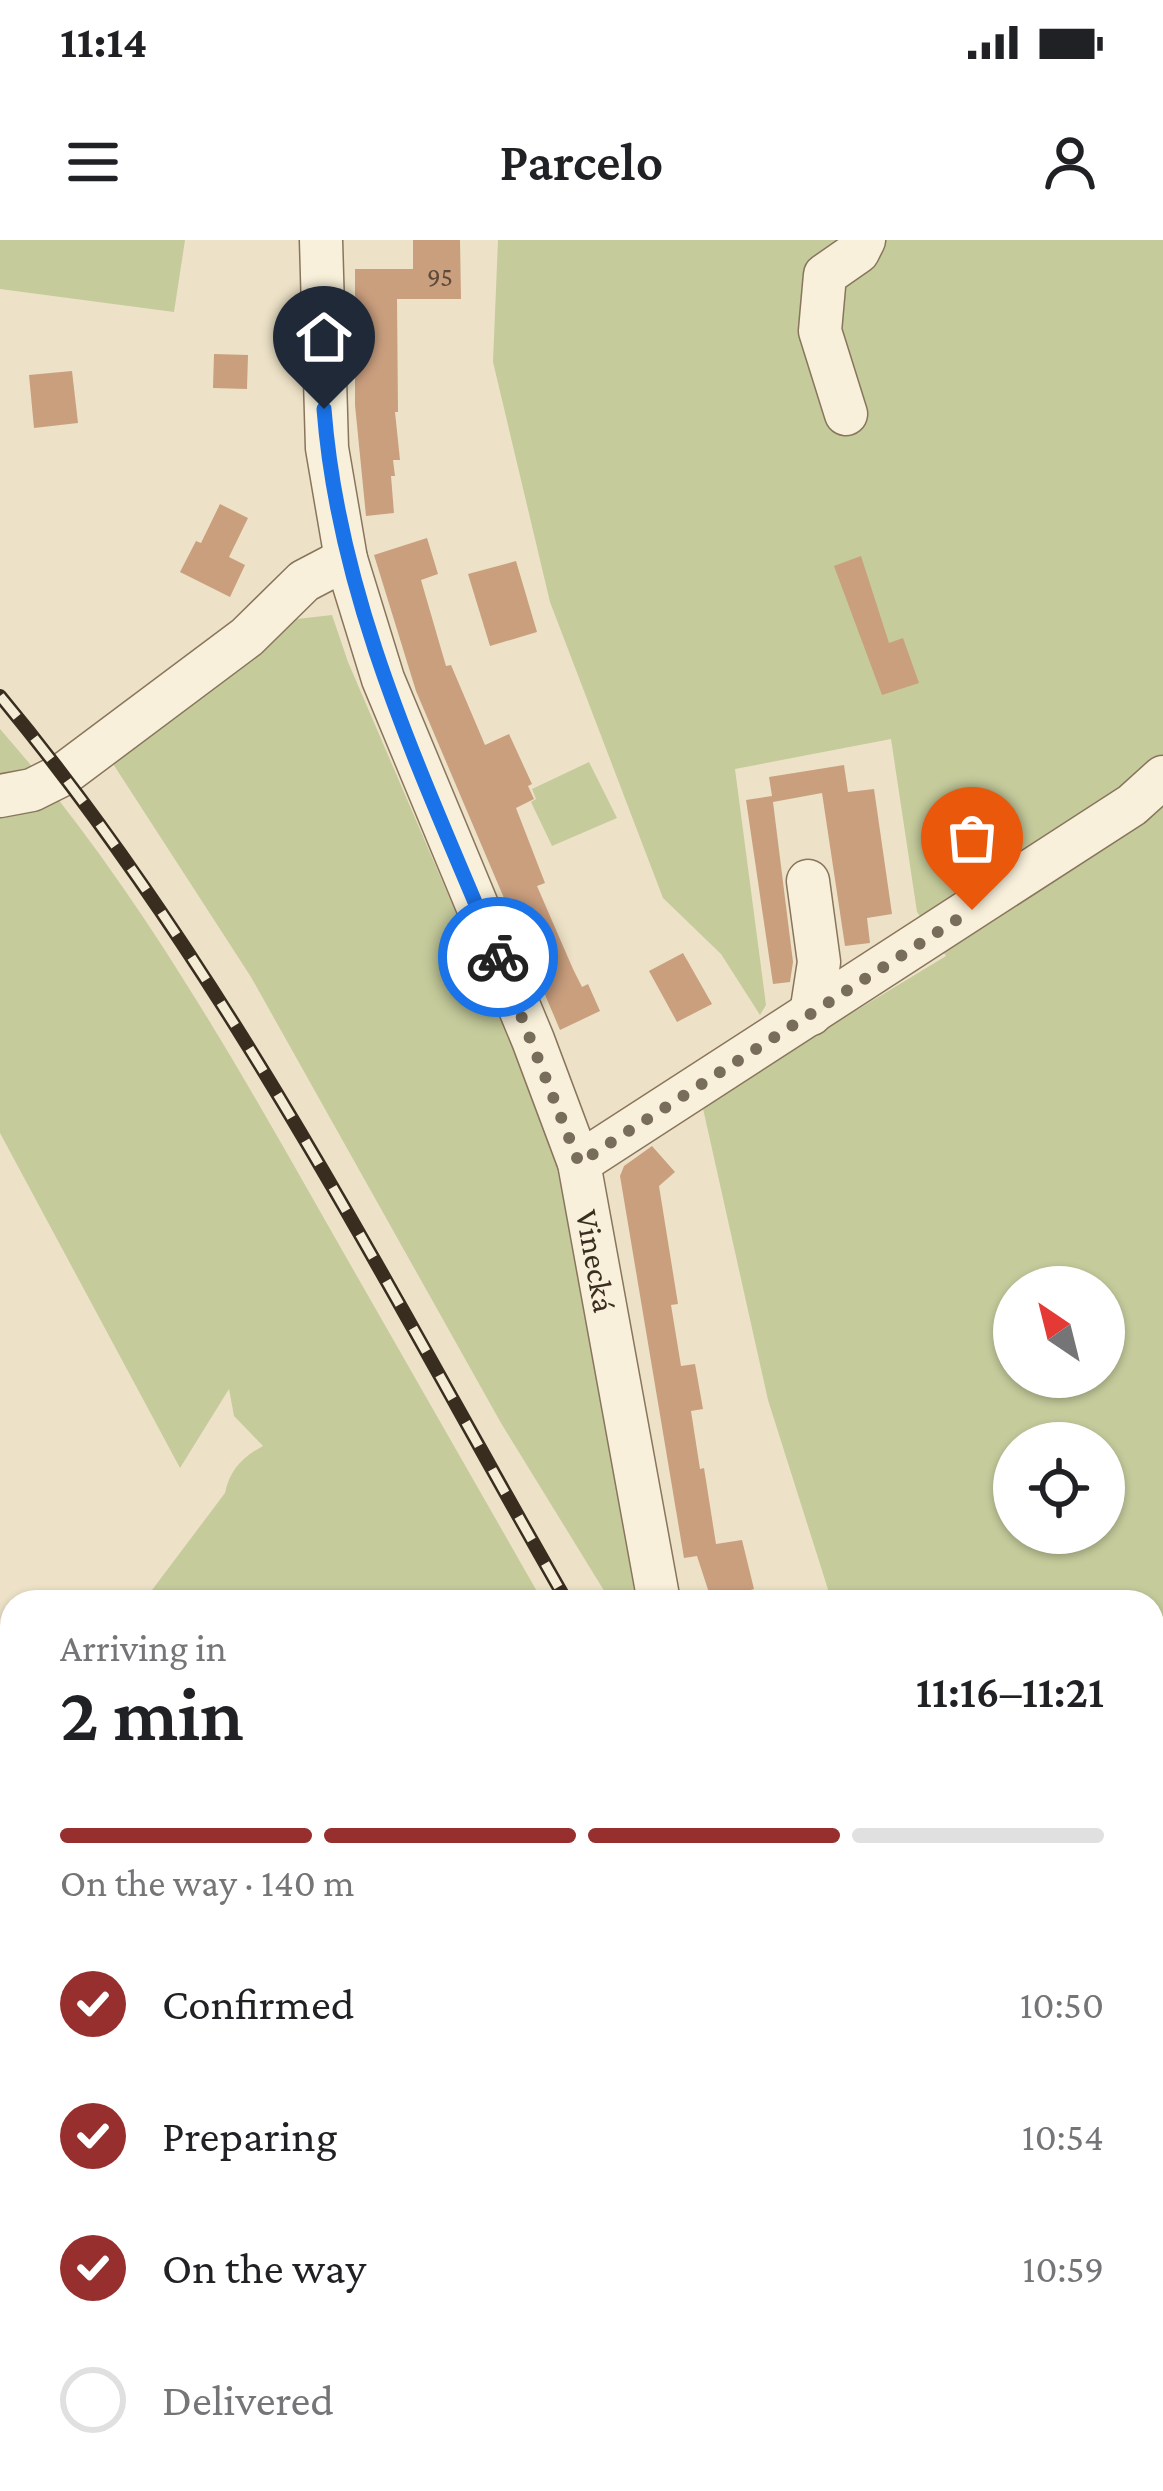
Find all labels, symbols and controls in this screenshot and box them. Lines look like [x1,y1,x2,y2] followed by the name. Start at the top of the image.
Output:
[60,17,147,67] text: 11:14
[60,129,126,195] icon: menu
[1037,129,1103,195] icon: person
[500,132,663,192] text: Parcelo
[427,262,453,292] house number: 95
[273,286,375,409] pin
[291,304,357,370] icon: home
[921,787,1023,910] pin
[939,805,1005,871] icon: bag
[438,897,558,1017] courier
[465,924,531,990] icon: bike
[569,1207,624,1315] street label: Vinecká
[993,1266,1125,1398] north arrow
[993,1266,1125,1554] map controls
[993,1422,1125,1554] button: locate
[60,1626,227,1669] text: Arriving in
[916,1667,1104,1717] text: 11:16–11:21
[60,1670,244,1757] text: 2 min
[60,1861,355,1904] text: On the way · 140 m
[60,1971,126,2037] icon: check
[162,1979,354,2029] text: Confirmed
[1020,1983,1104,2026] text: 10:50
[60,2103,126,2169] icon: check
[162,2111,338,2161] text: Preparing
[1022,2115,1104,2158] text: 10:54
[60,2235,126,2301] icon: check
[162,2243,366,2293] text: On the way
[1022,2247,1104,2290] text: 10:59
[162,2375,334,2425] text: Delivered

